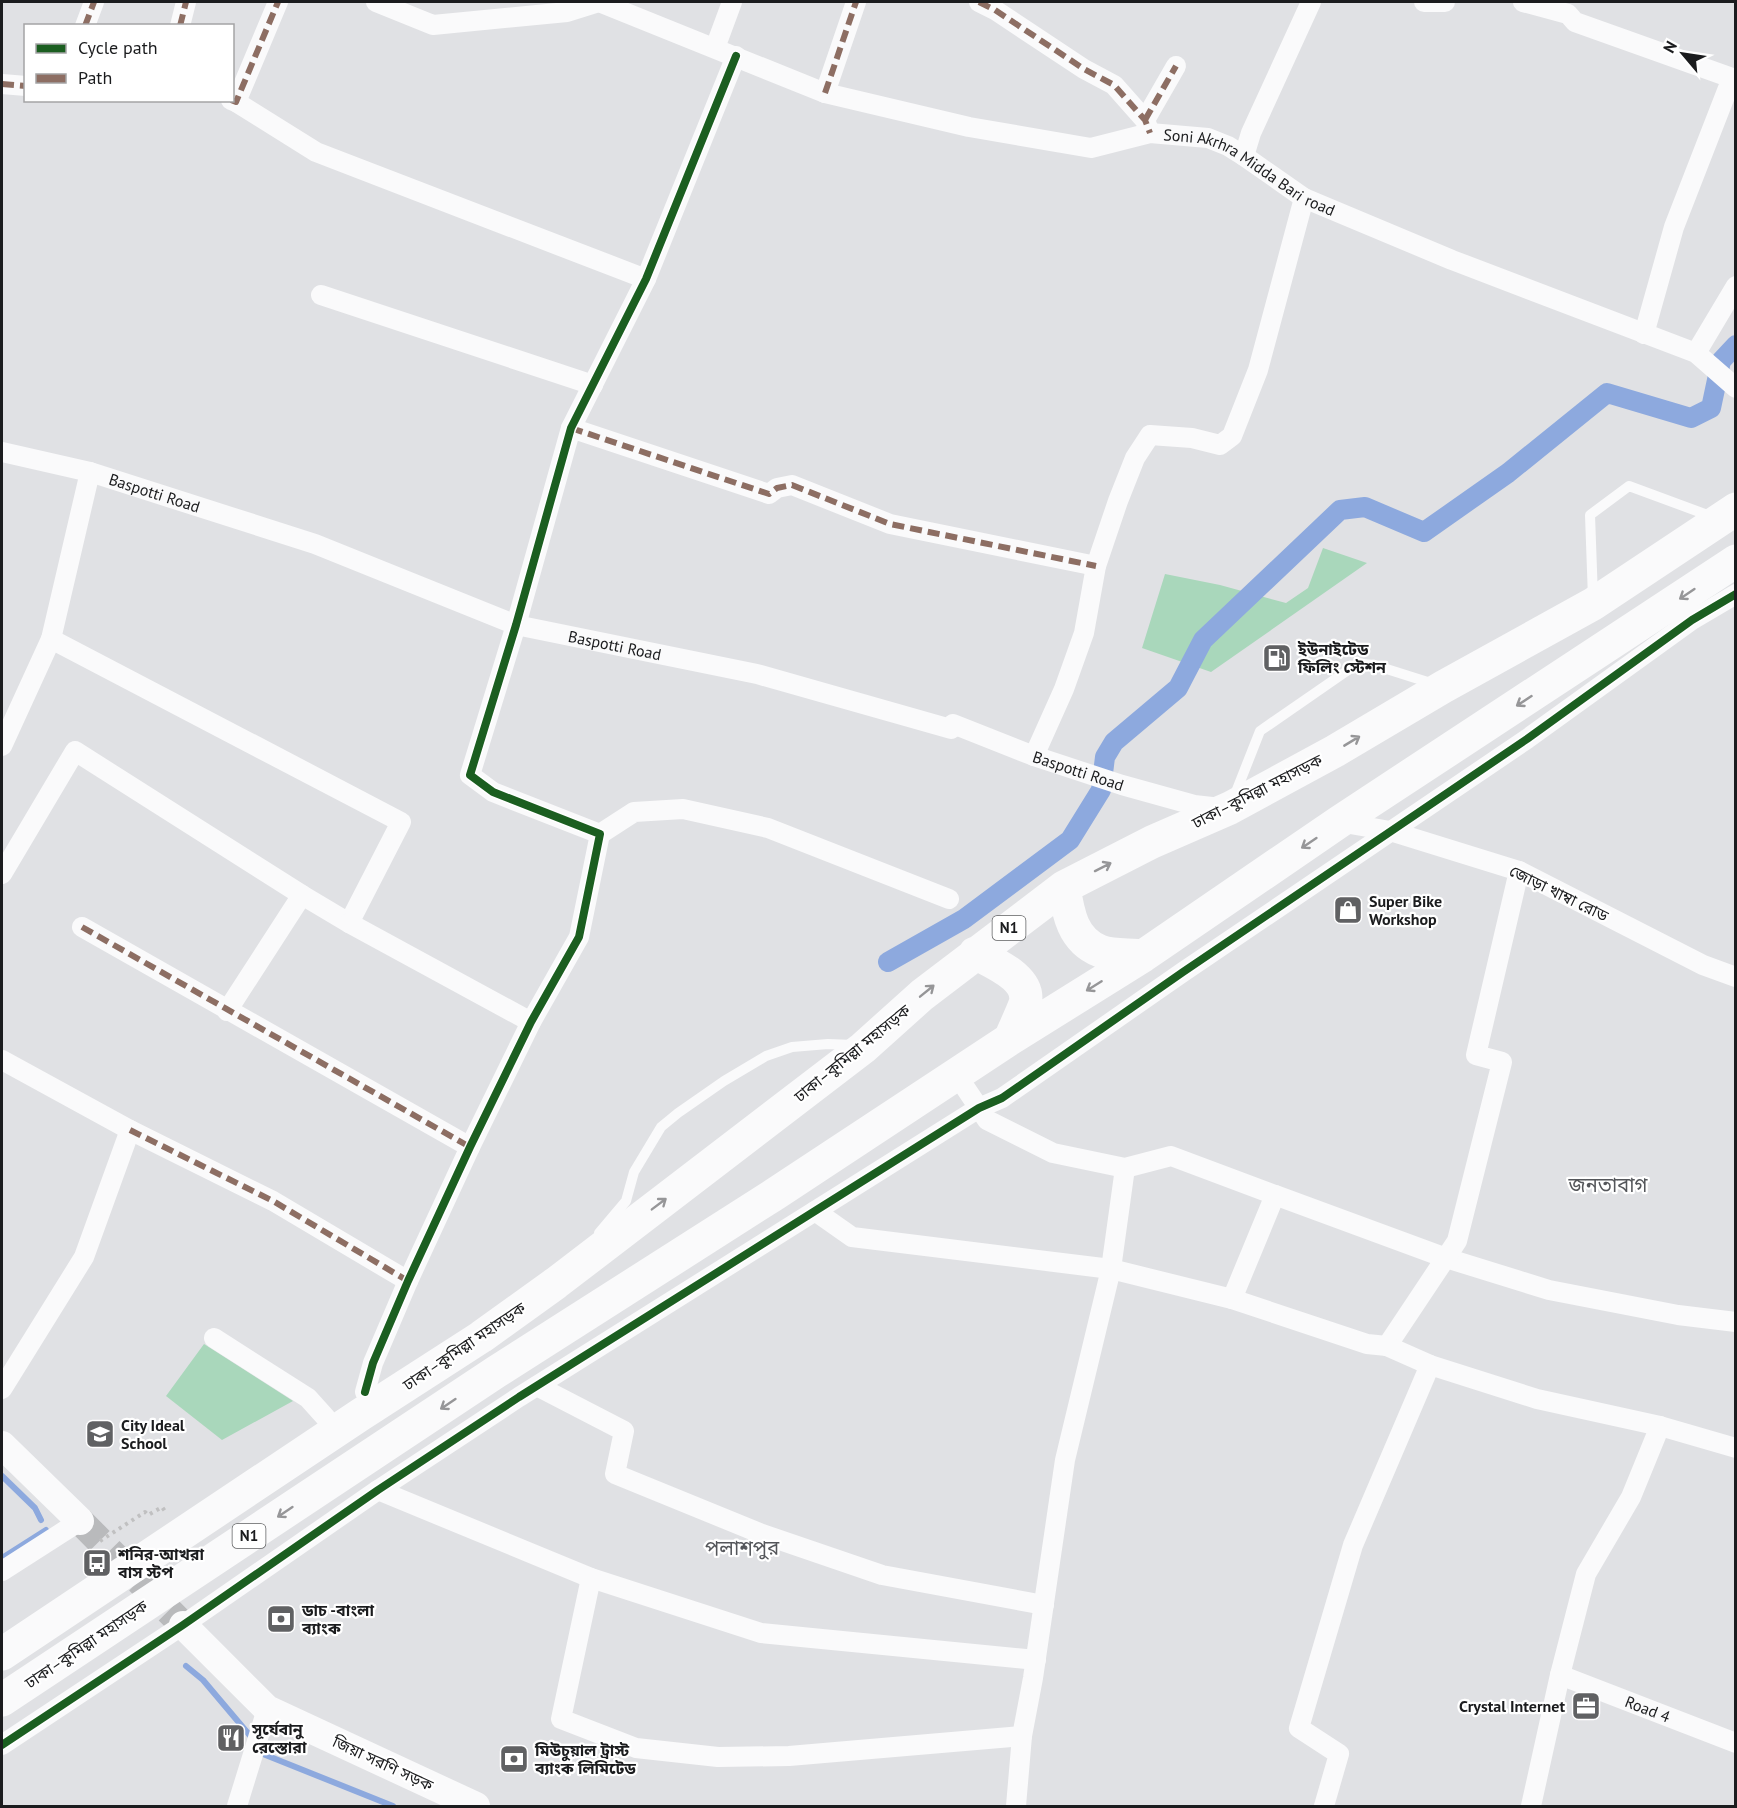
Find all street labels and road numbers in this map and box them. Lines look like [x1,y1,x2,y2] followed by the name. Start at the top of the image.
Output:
[1163,124,1338,220] street label: Soni Akrhra Midda Bari road
[106,469,203,517] street label: Baspotti Road
[566,626,663,664] street label: Baspotti Road
[1030,746,1126,795] street label: Baspotti Road
[1188,749,1327,833] street label: ঢাকা–কুমিল্লা মহাসড়ক
[1506,860,1612,926] street label: জোড়া খাম্বা রোড
[992,916,1026,940] road number: N1
[789,999,915,1107] street label: ঢাকা–কুমিল্লা মহাসড়ক
[398,1297,530,1395] street label: ঢাকা–কুমিল্লা মহাসড়ক
[232,1524,266,1548] road number: N1
[20,1595,152,1693] street label: ঢাকা–কুমিল্লা মহাসড়ক
[1622,1691,1673,1727] street label: Road 4
[329,1731,438,1796] street label: জিয়া সরণি সড়ক

